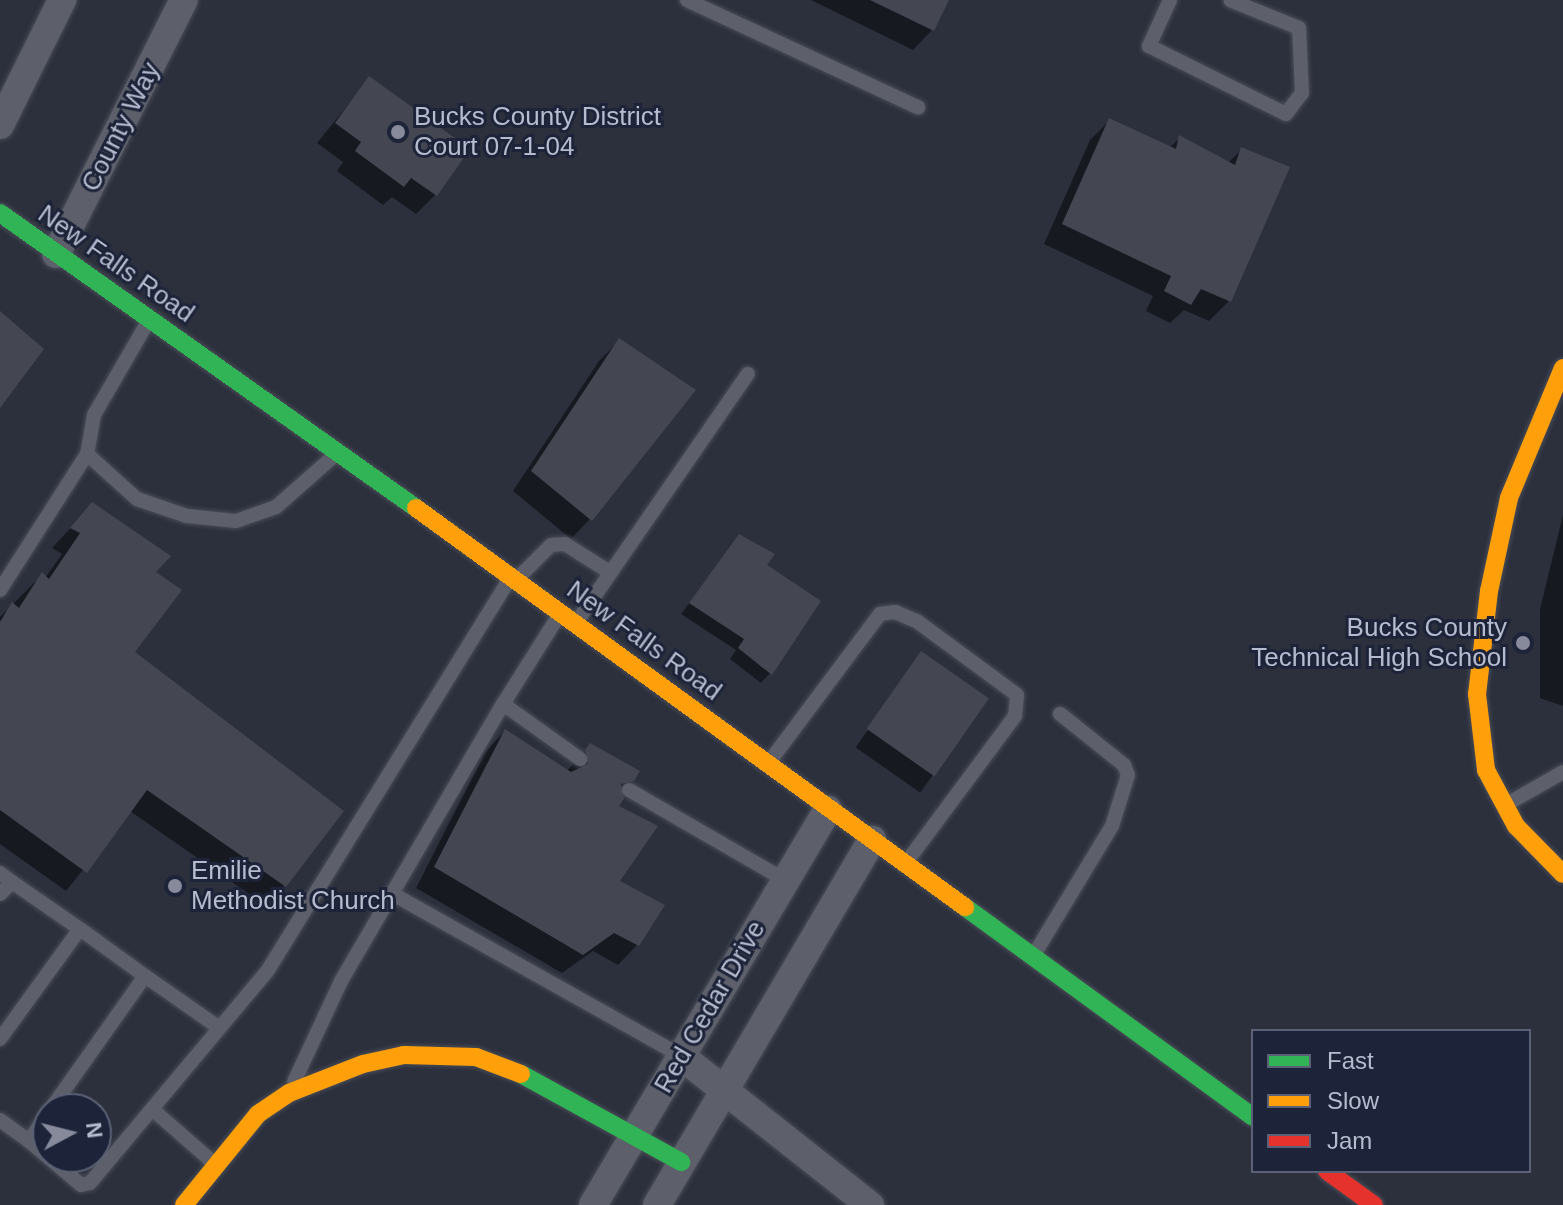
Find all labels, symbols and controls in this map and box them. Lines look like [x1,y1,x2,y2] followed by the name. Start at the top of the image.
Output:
[75,57,167,197] street label: County Way
[414,101,661,162] place label: Bucks County District Court 07-1-04
[389,123,407,141] marker: Bucks County District Court 07-1-04
[32,199,200,329] street label: New Falls Road
[561,574,727,708] street label: New Falls Road
[1251,612,1507,674] place label: Bucks County Technical High School
[1514,634,1532,652] marker: Bucks County Technical High School
[191,855,395,916] place label: Emilie Methodist Church
[166,877,184,895] marker: Emilie Methodist Church
[648,915,772,1099] street label: Red Cedar Drive
[1251,1029,1531,1173] legend
[1327,1047,1374,1074] text: Fast
[1327,1087,1379,1114] text: Slow
[32,1093,112,1173] north arrow
[81,1121,108,1140] text: N
[1327,1127,1372,1154] text: Jam

